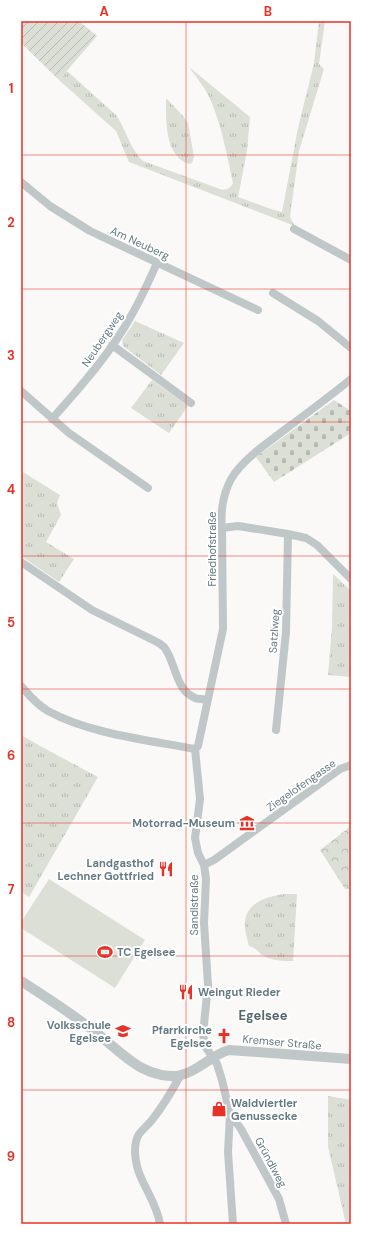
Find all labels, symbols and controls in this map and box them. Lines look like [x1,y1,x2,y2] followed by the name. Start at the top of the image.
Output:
[99,3,109,20] text: A
[264,3,272,20] text: B
[9,80,13,97] text: 1
[7,214,15,231] text: 2
[108,223,172,263] street label: Am Neuberg
[78,309,126,369] street label: Neubergweg
[7,347,15,364] text: 3
[7,481,15,498] text: 4
[205,511,219,587] street label: Friedhofstraße
[265,608,283,654] street label: Satzlweg
[7,614,15,631] text: 5
[7,747,15,764] text: 6
[264,756,338,814] street label: Ziegelofengasse
[238,814,256,832] museum icon: Motorrad-Museum
[132,816,235,830] place label: Motorrad-Museum
[58,856,154,883] place label: Landgasthof Lechner Gottfried
[157,860,175,878] restaurant icon: Landgasthof Lechner Gottfried
[187,874,201,936] street label: Sandlstraße
[8,881,15,898] text: 7
[96,943,114,961] sports icon: TC Egelsee
[117,945,176,959] place label: TC Egelsee
[177,983,195,1001] restaurant icon: Weingut Rieder
[198,985,281,999] place label: Weingut Rieder
[239,1007,288,1024] district label: Egelsee
[7,1014,15,1031] text: 8
[47,1018,111,1045] place label: Volksschule Egelsee
[114,1022,132,1040] school or university icon: Volksschule Egelsee
[152,1023,212,1050] place label: Pfarrkirche Egelsee
[215,1027,233,1045] church icon: Pfarrkirche Egelsee
[242,1032,322,1052] street label: Kremser Straße
[231,1096,298,1123] place label: Waldviertler Genussecke
[210,1100,228,1118] shop icon: Waldviertler Genussecke
[252,1134,290,1190] street label: Gründlweg
[7,1148,15,1165] text: 9

